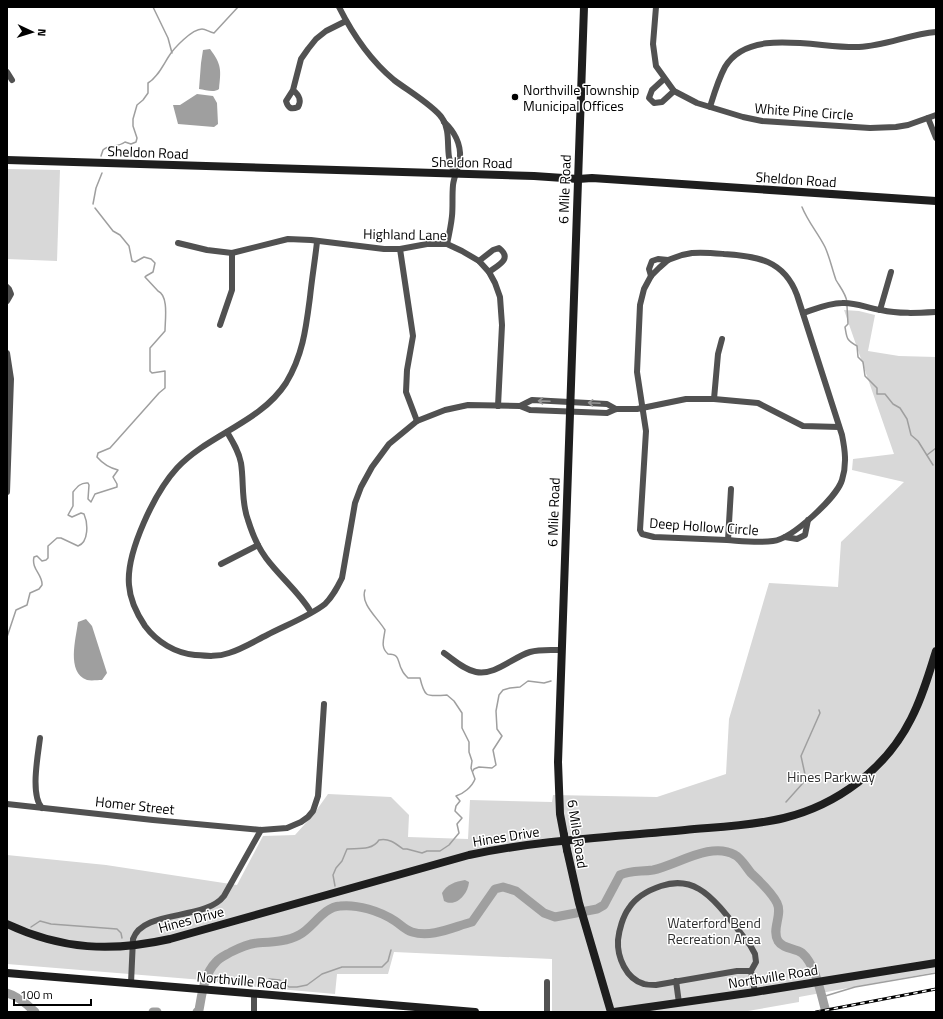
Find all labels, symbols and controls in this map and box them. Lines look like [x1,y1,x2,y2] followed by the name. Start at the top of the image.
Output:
[12,12,52,52] north arrow
[34,28,50,37] text: N
[523,79,639,116] place label: Northville Township Municipal Offices
[510,92,520,102] marker: Northville Township Municipal Offices
[754,97,854,125] street label: White Pine Circle
[107,140,189,164] street label: Sheldon Road
[431,151,513,173] street label: Sheldon Road
[552,154,576,224] street label: 6 Mile Road
[755,166,837,192] street label: Sheldon Road
[363,223,447,245] street label: Highland Lane
[538,397,551,405] one-way arrow
[588,399,601,407] one-way arrow
[541,477,565,547] street label: 6 Mile Road
[649,512,759,540] street label: Deep Hollow Circle
[787,766,875,787] park label: Hines Parkway
[94,790,176,820] street label: Homer Street
[562,798,594,870] street label: 6 Mile Road
[471,820,541,852] street label: Hines Drive
[156,900,226,938] street label: Hines Drive
[667,912,761,949] park label: Waterford Bend Recreation Area
[727,959,819,993] street label: Northville Road
[196,966,288,994] street label: Northville Road
[14,981,91,1007] scale bar
[20,985,53,1004] text: 100 m

